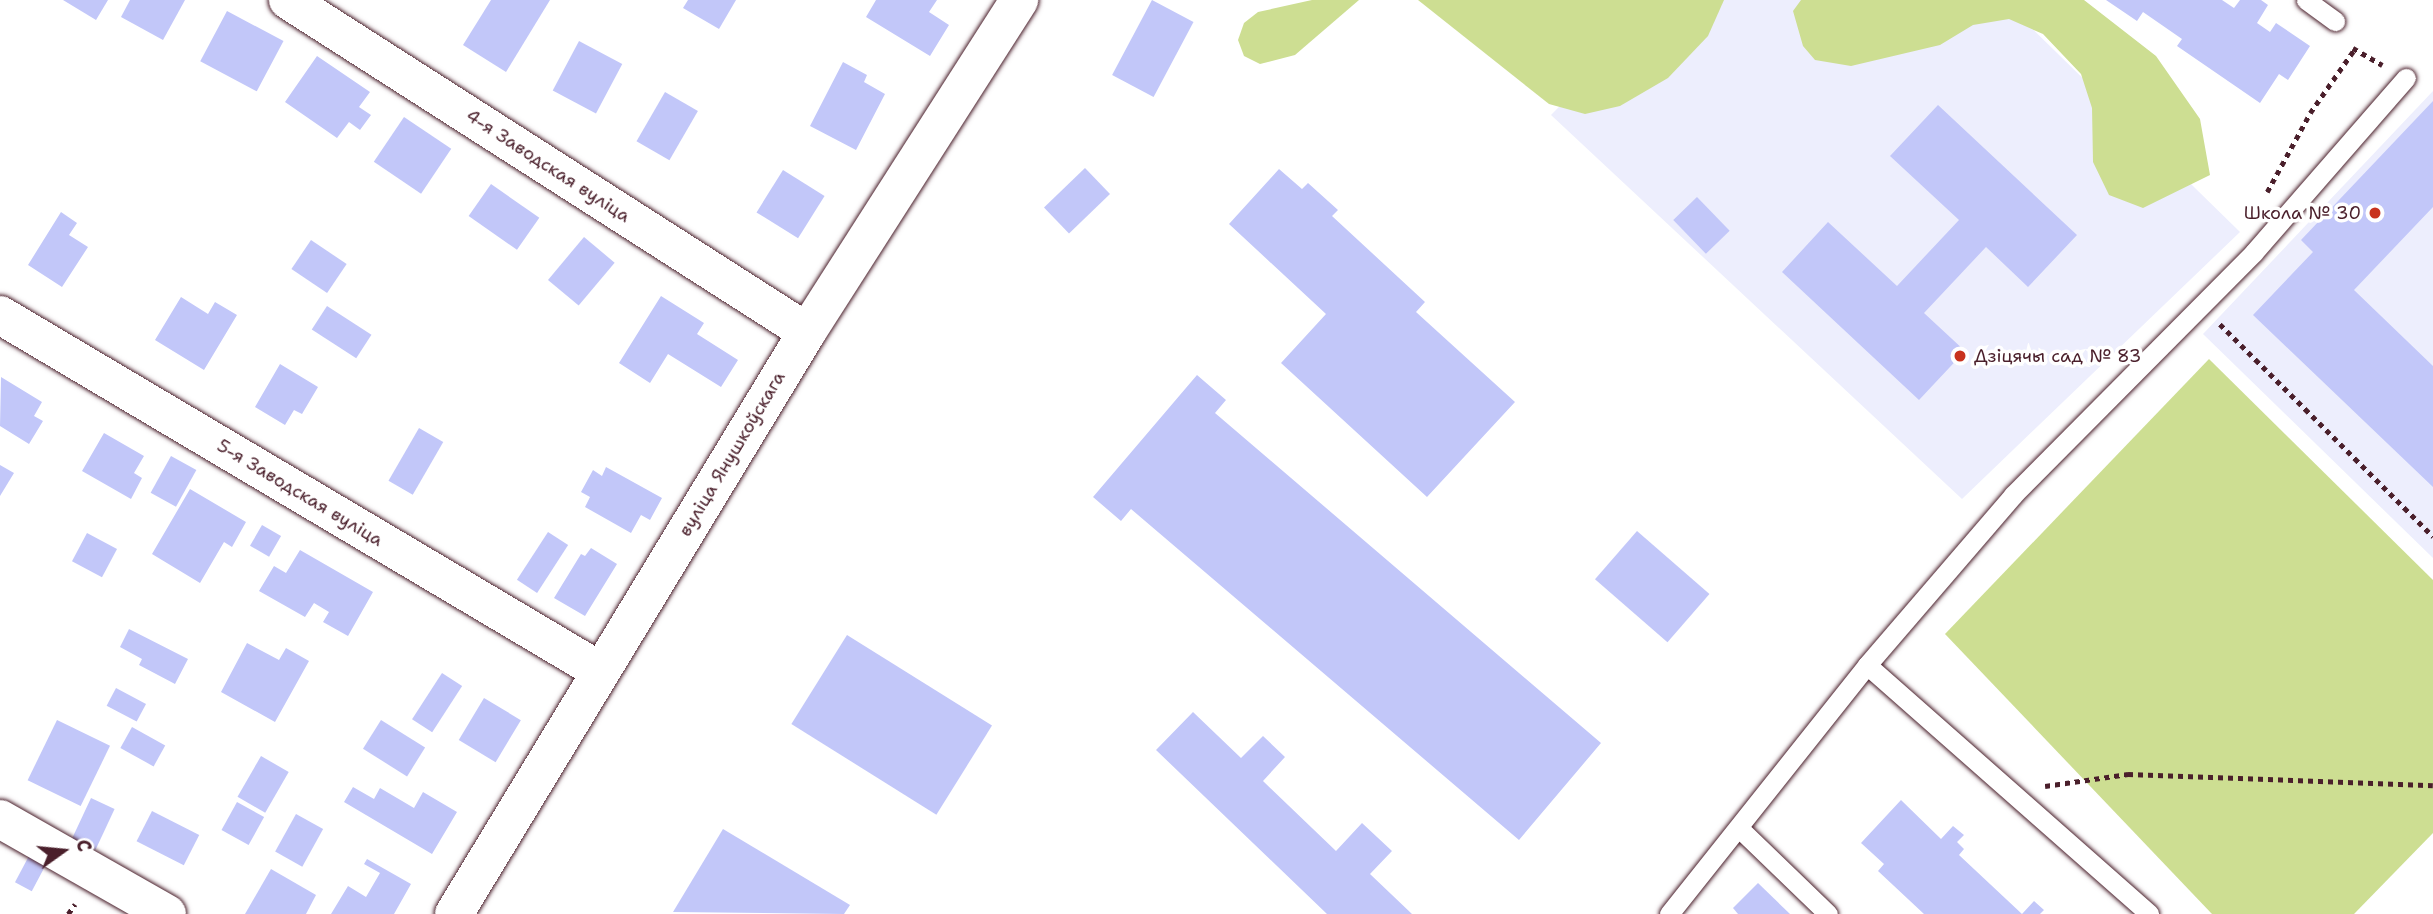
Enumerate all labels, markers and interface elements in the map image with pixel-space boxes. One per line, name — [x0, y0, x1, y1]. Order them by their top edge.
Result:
street label: 4-я Заводская вуліца — [462, 105, 634, 227]
place label: Школа № 30 — [2244, 202, 2361, 224]
marker: Школа № 30 — [2367, 205, 2383, 221]
place label: Дзіцячы сад № 83 — [1974, 345, 2141, 367]
marker: Дзіцячы сад № 83 — [1952, 348, 1968, 364]
street label: вуліца Янушкоўскага — [674, 368, 790, 540]
street label: 5-я Заводская вуліца — [213, 435, 387, 551]
north arrow — [28, 816, 98, 886]
text: С — [70, 837, 97, 854]

